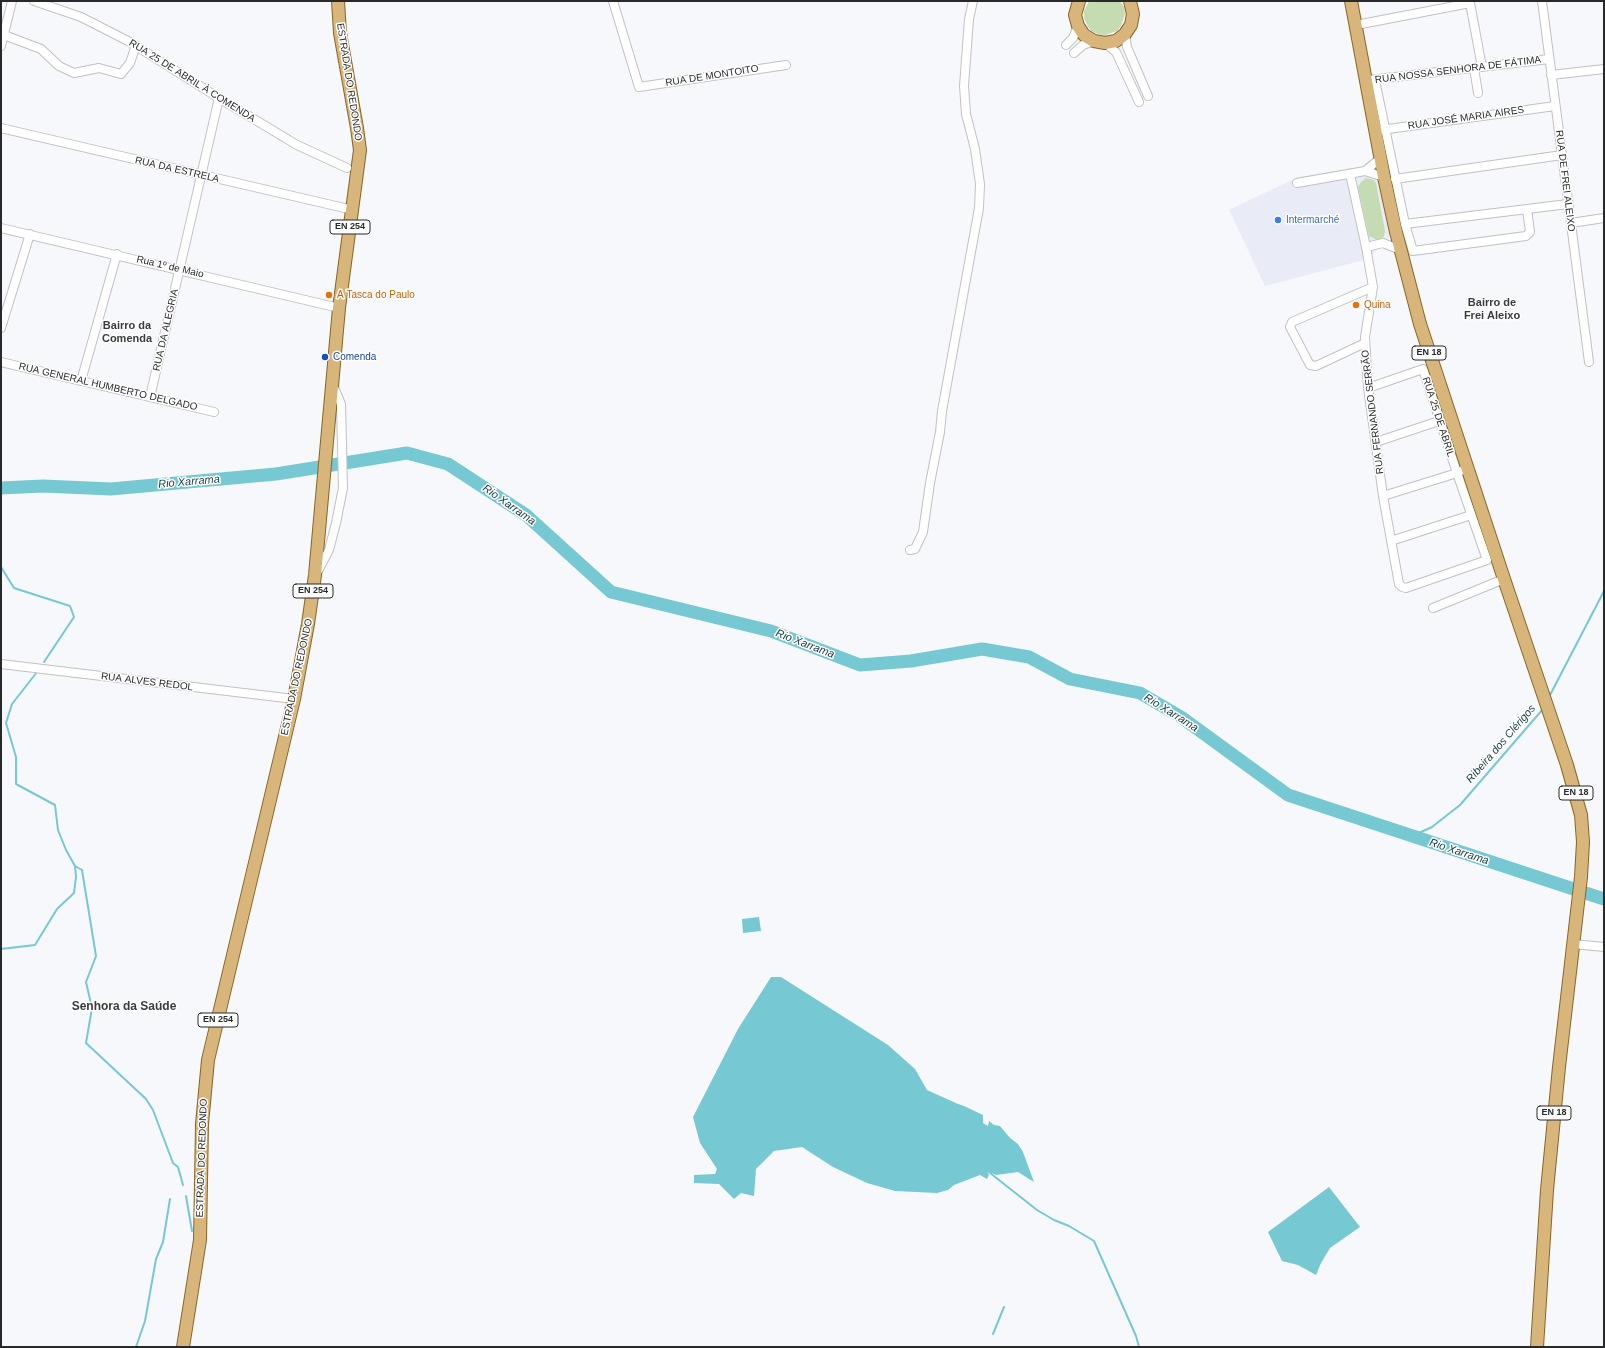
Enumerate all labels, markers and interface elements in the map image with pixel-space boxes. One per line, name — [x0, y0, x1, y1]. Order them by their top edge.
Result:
street label: ESTRADA DO REDONDO — [334, 22, 364, 142]
street label: RUA 25 DE ABRIL À COMENDA — [127, 37, 257, 125]
street label: RUA NOSSA SENHORA DE FÁTIMA — [1374, 54, 1542, 86]
street label: RUA DE MONTOITO — [665, 63, 759, 89]
street label: RUA JOSÉ MARIA AIRES — [1407, 104, 1525, 132]
street label: RUA DE FREI ALEIXO — [1553, 130, 1577, 232]
street label: RUA DA ESTRELA — [134, 154, 220, 186]
place label: Intermarché — [1286, 214, 1339, 226]
marker: Intermarché — [1273, 215, 1283, 225]
road number: EN 254 — [330, 220, 370, 234]
street label: Rua 1º de Maio — [135, 253, 205, 281]
street label: RUA DA ALEGRIA — [151, 288, 181, 372]
place label: A Tasca do Paulo — [337, 289, 415, 301]
marker: A Tasca do Paulo — [324, 290, 334, 300]
district label: Bairro de Frei Aleixo — [1464, 296, 1520, 322]
place label: Quina — [1364, 299, 1391, 311]
marker: Quina — [1351, 300, 1361, 310]
district label: Bairro da Comenda — [102, 319, 152, 345]
road number: EN 18 — [1412, 346, 1446, 360]
street label: RUA FERNANDO SERRÃO — [1359, 349, 1387, 475]
place label: Comenda — [333, 351, 376, 363]
marker: Comenda — [320, 352, 330, 362]
street label: RUA GENERAL HUMBERTO DELGADO — [17, 361, 199, 413]
street label: RUA 25 DE ABRIL — [1419, 376, 1457, 458]
water label: Rio Xarrama — [158, 473, 220, 491]
water label: Rio Xarrama — [480, 482, 538, 528]
road number: EN 254 — [293, 584, 333, 598]
street label: ESTRADA DO REDONDO — [279, 618, 315, 736]
water label: Rio Xarrama — [774, 627, 836, 661]
street label: RUA ALVES REDOL — [100, 670, 194, 694]
water label: Rio Xarrama — [1141, 691, 1201, 735]
water label: Ribeira dos Clérigos — [1464, 702, 1538, 786]
road number: EN 18 — [1559, 786, 1593, 800]
water label: Rio Xarrama — [1428, 836, 1490, 868]
district label: Senhora da Saúde — [72, 1000, 176, 1014]
road number: EN 254 — [198, 1013, 238, 1027]
street label: ESTRADA DO REDONDO — [194, 1098, 210, 1218]
road number: EN 18 — [1537, 1106, 1571, 1120]

